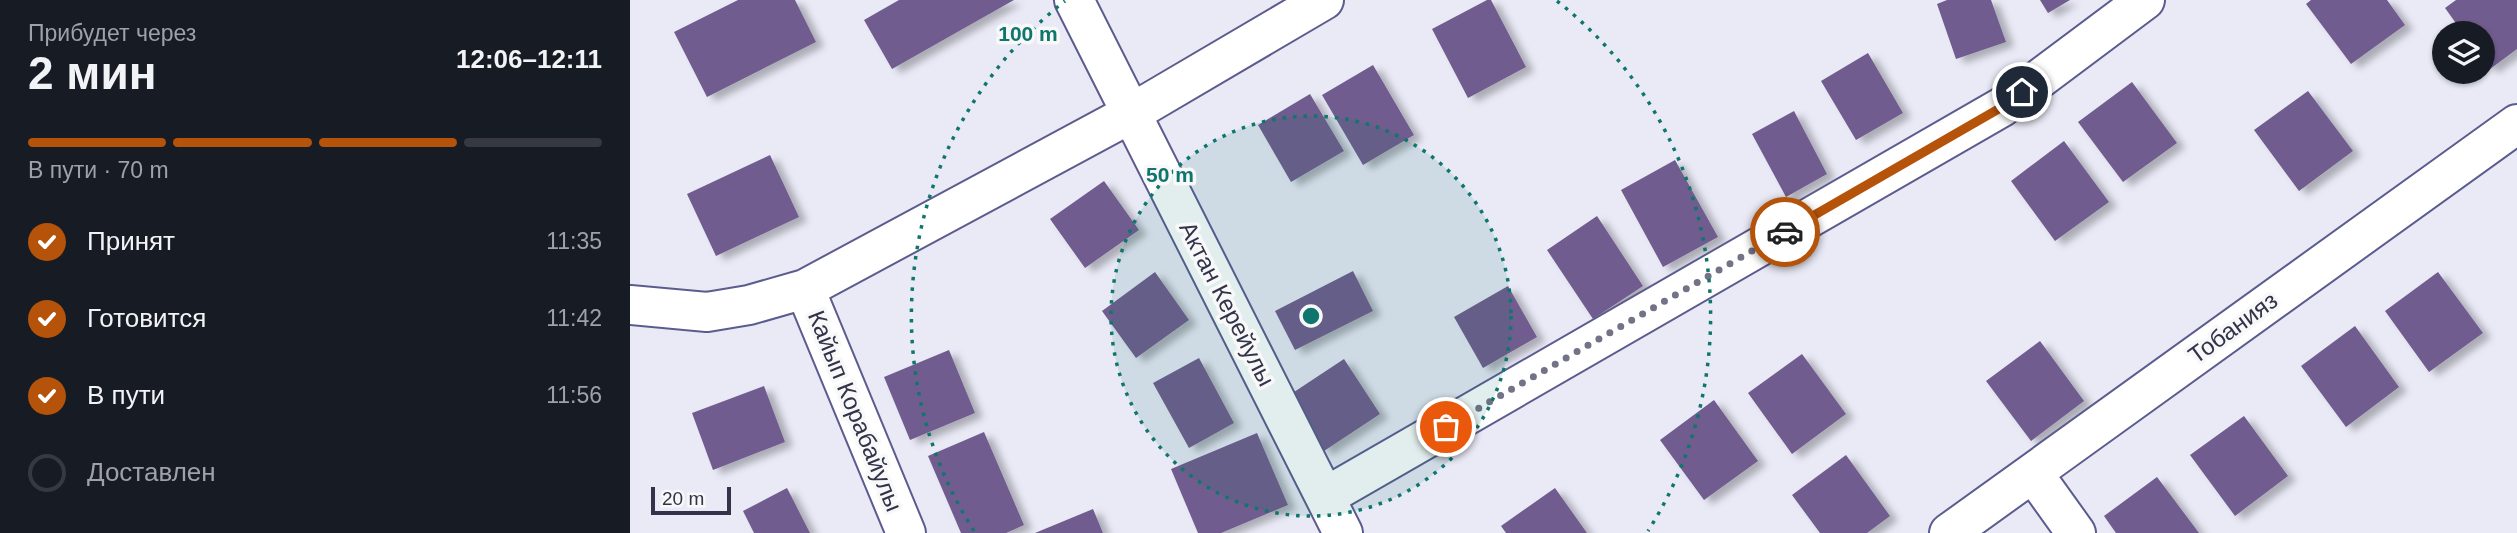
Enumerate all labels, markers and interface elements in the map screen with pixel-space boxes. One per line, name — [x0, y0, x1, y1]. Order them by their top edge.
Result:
text: Прибудет через — [28, 20, 196, 46]
map controls — [2432, 21, 2495, 84]
button: layers — [2432, 21, 2495, 84]
text: 100 m — [998, 22, 1058, 45]
text: 12:06–12:11 — [456, 44, 602, 74]
text: 2 мин — [28, 47, 156, 99]
pin — [1992, 62, 2052, 122]
icon: home — [2003, 73, 2041, 111]
text: В пути · 70 m — [28, 157, 169, 183]
text: 50 m — [1146, 163, 1194, 186]
courier — [1750, 197, 1820, 267]
icon: car — [1766, 213, 1804, 251]
street label: Актан Керейулы — [1174, 217, 1281, 391]
icon: check — [28, 223, 66, 261]
text: Принят — [87, 226, 175, 256]
text: 11:35 — [546, 228, 602, 254]
street label: Тобанияз — [2183, 286, 2282, 369]
icon: check — [28, 300, 66, 338]
text: Готовится — [87, 303, 206, 333]
centre of rings — [1299, 304, 1323, 328]
text: 11:42 — [546, 305, 602, 331]
street label: Кайып Корабайулы — [803, 306, 908, 515]
icon: check — [28, 377, 66, 415]
text: В пути — [87, 380, 165, 410]
text: 11:56 — [546, 382, 602, 408]
pin — [1416, 397, 1476, 457]
icon: bag — [1427, 408, 1465, 446]
text: Доставлен — [87, 457, 216, 487]
scale bar — [651, 484, 732, 516]
text: 20 m — [662, 488, 704, 509]

